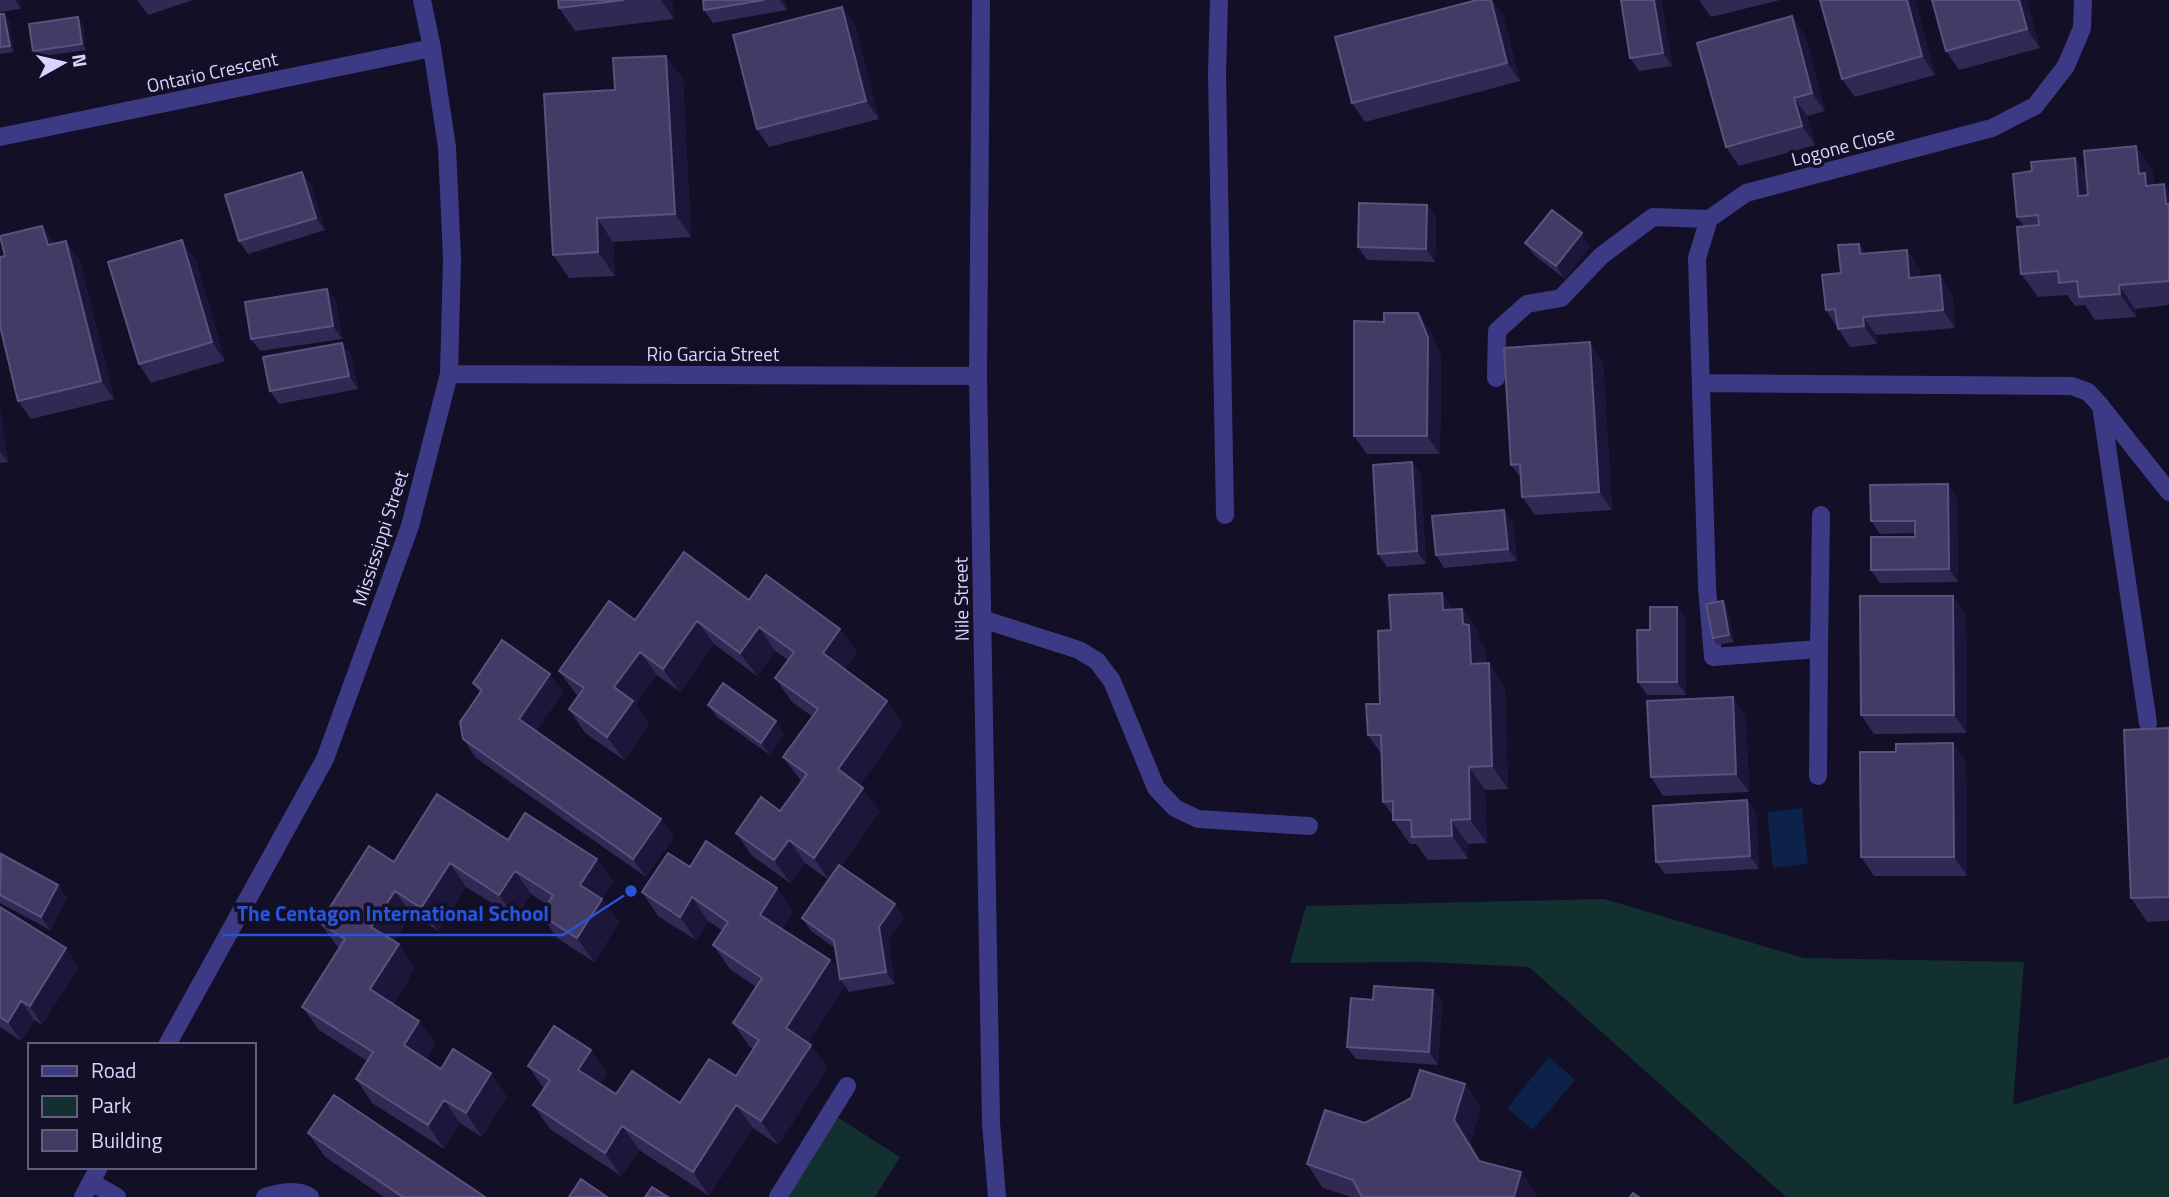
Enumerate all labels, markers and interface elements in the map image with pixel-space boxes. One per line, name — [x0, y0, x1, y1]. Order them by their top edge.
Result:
north arrow — [28, 28, 98, 98]
street label: Ontario Crescent — [144, 43, 281, 100]
text: N — [65, 52, 96, 69]
street label: Logone Close — [1788, 118, 1898, 173]
street label: Rio Garcia Street — [647, 339, 780, 368]
street label: Mississippi Street — [344, 466, 415, 609]
street label: Nile Street — [945, 556, 976, 641]
callout: The Centagon International School — [223, 893, 563, 935]
text: The Centagon International School — [237, 897, 549, 929]
legend — [28, 1043, 256, 1169]
text: Road — [91, 1054, 136, 1086]
text: Park — [91, 1089, 131, 1121]
text: Building — [91, 1124, 163, 1156]

